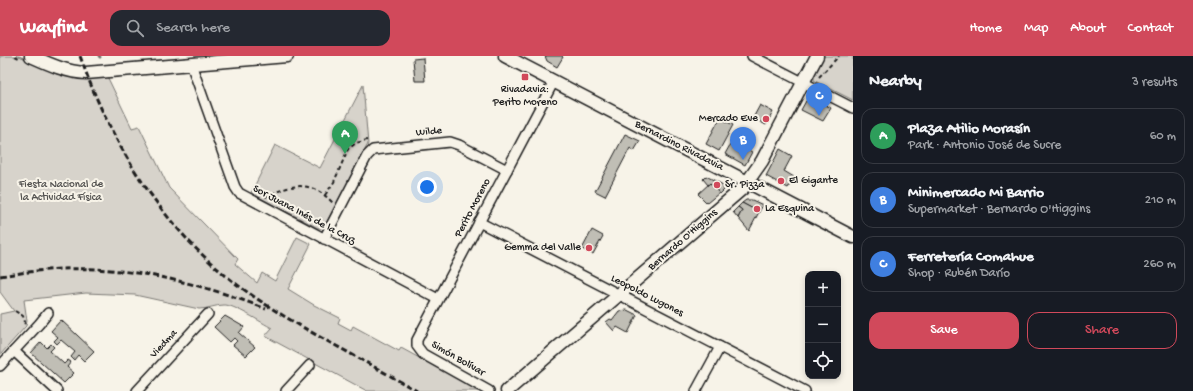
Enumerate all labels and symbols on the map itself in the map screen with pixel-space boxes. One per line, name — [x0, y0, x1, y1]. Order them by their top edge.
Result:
marker: Rivadavia: Perito Moreno — [520, 72, 530, 82]
pin: C — [806, 83, 832, 116]
place label: Rivadavia: Perito Moreno — [492, 84, 558, 109]
place label: Mercado Eve — [699, 113, 758, 125]
marker: Mercado Eve — [761, 114, 771, 124]
street label: Bernardino Rivadavia — [632, 118, 726, 174]
pin: A — [332, 121, 358, 154]
street label: Wilde — [415, 125, 443, 139]
pin: B — [730, 127, 756, 160]
place label: El Gigante — [789, 175, 838, 187]
street label: Perito Moreno — [452, 176, 494, 240]
marker: El Gigante — [776, 176, 786, 186]
your location — [417, 177, 437, 197]
park label: Fiesta Nacional de la Actividad Física — [18, 179, 104, 204]
place label: Sr. Pizza — [725, 179, 765, 191]
marker: Sr. Pizza — [712, 180, 722, 190]
street label: Sor Juana Inés de la Cruz — [251, 183, 358, 248]
place label: La Esquina — [765, 203, 815, 215]
marker: La Esquina — [752, 204, 762, 214]
street label: Bernardo O'Higgins — [645, 206, 721, 274]
place label: Gemma del Valle — [504, 242, 581, 254]
marker: Gemma del Valle — [584, 243, 594, 253]
street label: Leopoldo Lugones — [609, 273, 686, 320]
street label: Viedma — [147, 327, 181, 361]
street label: Simón Bolívar — [429, 339, 488, 380]

